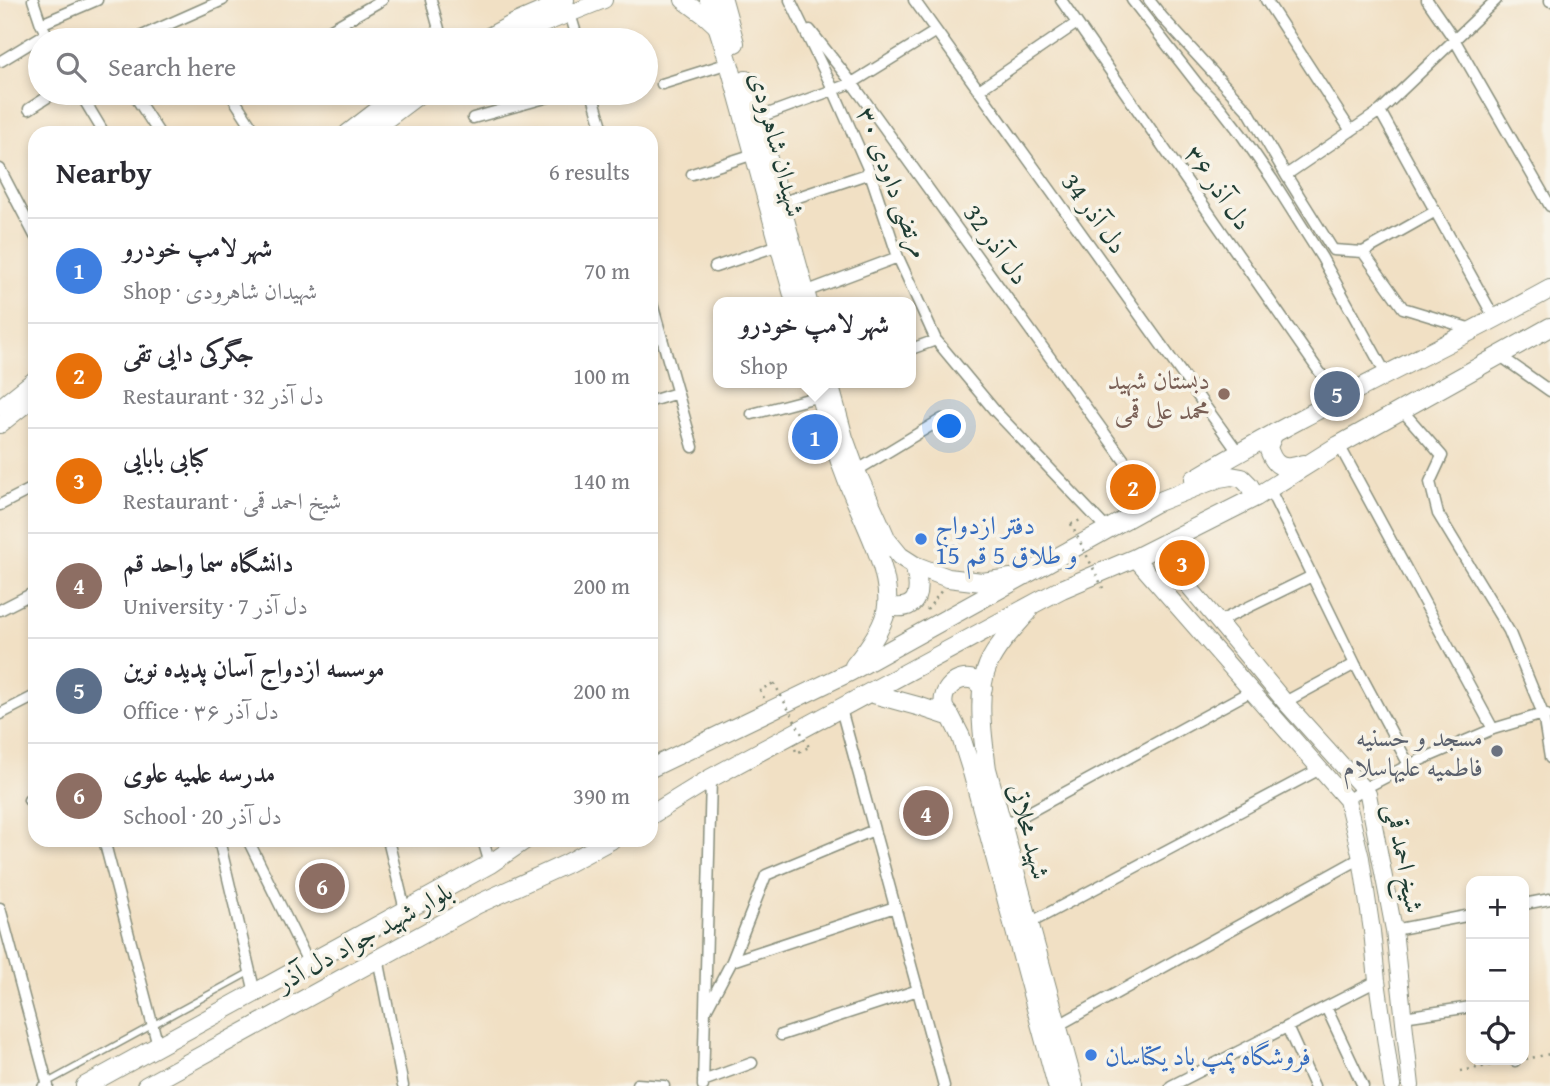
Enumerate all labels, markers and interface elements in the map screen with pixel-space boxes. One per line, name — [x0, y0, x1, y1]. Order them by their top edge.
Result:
search box — [28, 28, 658, 105]
text: Search here — [108, 47, 236, 86]
icon: search — [52, 48, 90, 86]
street label: شهیدان شاهرودی — [740, 67, 816, 221]
street label: ۳۰ مرتضی داودی — [847, 100, 941, 264]
street label: دل آذر ۳۶ — [1175, 136, 1263, 238]
text: Nearby — [56, 150, 152, 194]
text: 6 results — [549, 155, 630, 188]
street label: دل آذر 34 — [1052, 164, 1138, 262]
street label: دل آذر 32 — [954, 195, 1040, 293]
text: شهر لامپ خودرو — [123, 228, 273, 267]
text: 1 — [73, 254, 85, 287]
text: 70 m — [584, 254, 630, 287]
text: Shop · شهیدان شاهرودی — [123, 274, 317, 307]
popup — [713, 297, 916, 388]
text: شهر لامپ خودرو — [740, 304, 889, 343]
text: جگرکی دایی تقی — [123, 333, 254, 372]
text: Shop — [740, 349, 788, 382]
text: 2 — [73, 359, 85, 392]
text: 100 m — [573, 359, 630, 392]
place label: دبستان شهید محمد علی قمی — [1107, 360, 1210, 429]
pin: 5 — [1314, 368, 1360, 420]
text: Restaurant · دل آذر 32 — [123, 379, 324, 412]
marker: دبستان شهید محمد علی قمی — [1216, 386, 1232, 402]
your location — [932, 409, 966, 443]
pin: 1 — [792, 411, 838, 463]
text: کبابی بابایی — [123, 438, 209, 477]
pin: 2 — [1110, 461, 1156, 513]
text: 3 — [73, 464, 85, 497]
text: 140 m — [573, 464, 630, 497]
text: Restaurant · شیخ احمد قمی — [123, 484, 341, 517]
place label: دفتر ازدواج 15 و طلاق 5 قم — [935, 505, 1078, 580]
marker: دفتر ازدواج 15 و طلاق 5 قم — [913, 531, 929, 547]
pin: 3 — [1159, 537, 1205, 589]
text: دانشگاه سما واحد قم — [123, 543, 294, 582]
text: 4 — [73, 569, 85, 602]
text: 200 m — [573, 569, 630, 602]
text: University · دل آذر 7 — [123, 589, 308, 622]
text: موسسه ازدواج آسان پدیده نوین — [123, 648, 385, 687]
text: 5 — [73, 674, 85, 707]
text: 200 m — [573, 674, 630, 707]
text: Office · دل آذر ۳۶ — [123, 694, 279, 727]
place label: مسجد و حسنیه فاطمیه علیهاسلام — [1343, 717, 1483, 790]
marker: مسجد و حسنیه فاطمیه علیهاسلام — [1489, 743, 1505, 759]
text: مدرسه علمیه علوی — [123, 753, 275, 792]
text: 6 — [73, 779, 85, 812]
text: 390 m — [573, 779, 630, 812]
street label: شهید محلاتی — [998, 779, 1062, 883]
pin: 4 — [903, 787, 949, 839]
text: School · دل آذر 20 — [123, 799, 282, 832]
street label: شیخ احمد قمی — [1370, 800, 1435, 917]
pin: 6 — [299, 860, 345, 912]
street label: بلوار شهید جواد دل آذر — [266, 871, 459, 1002]
map controls — [1466, 876, 1529, 1065]
button: + — [1466, 876, 1529, 939]
button: − — [1466, 939, 1529, 1002]
button: locate — [1466, 1002, 1529, 1065]
place label: فروشگاه پمپ باد یکتاسان — [1105, 1036, 1311, 1075]
marker: فروشگاه پمپ باد یکتاسان — [1083, 1047, 1099, 1063]

